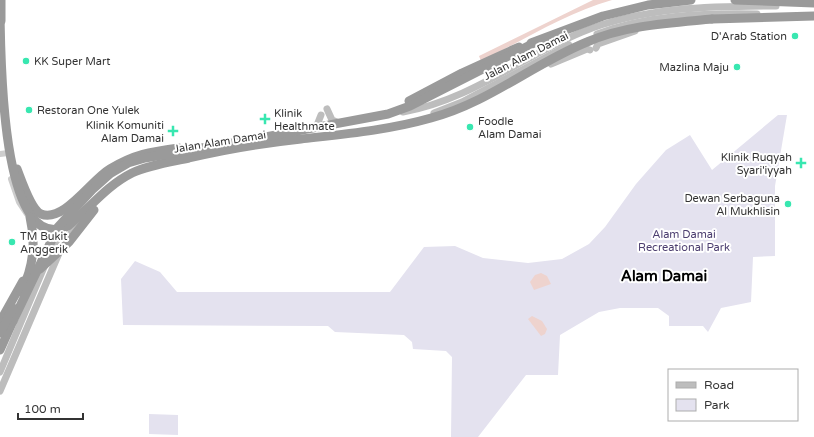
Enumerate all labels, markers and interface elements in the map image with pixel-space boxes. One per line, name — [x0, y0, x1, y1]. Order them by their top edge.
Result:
street label: Jalan Alam Damai — [482, 29, 570, 83]
place label: D'Arab Station — [711, 30, 787, 43]
marker: D'Arab Station — [790, 31, 800, 41]
place label: KK Super Mart — [34, 55, 110, 68]
marker: KK Super Mart — [21, 56, 31, 66]
place label: Mazlina Maju — [659, 61, 729, 74]
marker: Mazlina Maju — [732, 62, 742, 72]
place label: Restoran One Yulek — [37, 104, 140, 117]
marker: Restoran One Yulek — [24, 105, 34, 115]
place label: Klinik Healthmate — [274, 107, 335, 133]
marker: Klinik Healthmate — [259, 113, 271, 125]
place label: Foodle Alam Damai — [478, 115, 541, 141]
place label: Klinik Komuniti Alam Damai — [86, 119, 164, 145]
marker: Foodle Alam Damai — [465, 122, 475, 132]
marker: Klinik Komuniti Alam Damai — [167, 125, 179, 137]
street label: Jalan Alam Damai — [173, 128, 267, 156]
place label: Klinik Ruqyah Syari'iyyah — [721, 151, 792, 177]
marker: Klinik Ruqyah Syari'iyyah — [795, 157, 807, 169]
place label: Dewan Serbaguna Al Mukhlisin — [685, 192, 780, 218]
marker: Dewan Serbaguna Al Mukhlisin — [783, 199, 793, 209]
park label: Alam Damai Recreational Park — [638, 228, 730, 254]
place label: TM Bukit Anggerik — [20, 230, 68, 256]
marker: TM Bukit Anggerik — [7, 237, 17, 247]
district label: Alam Damai — [621, 267, 707, 285]
legend — [668, 369, 798, 421]
text: Road — [704, 378, 734, 392]
scale bar — [18, 395, 83, 421]
text: Park — [704, 398, 730, 412]
text: 100 m — [24, 402, 61, 416]

